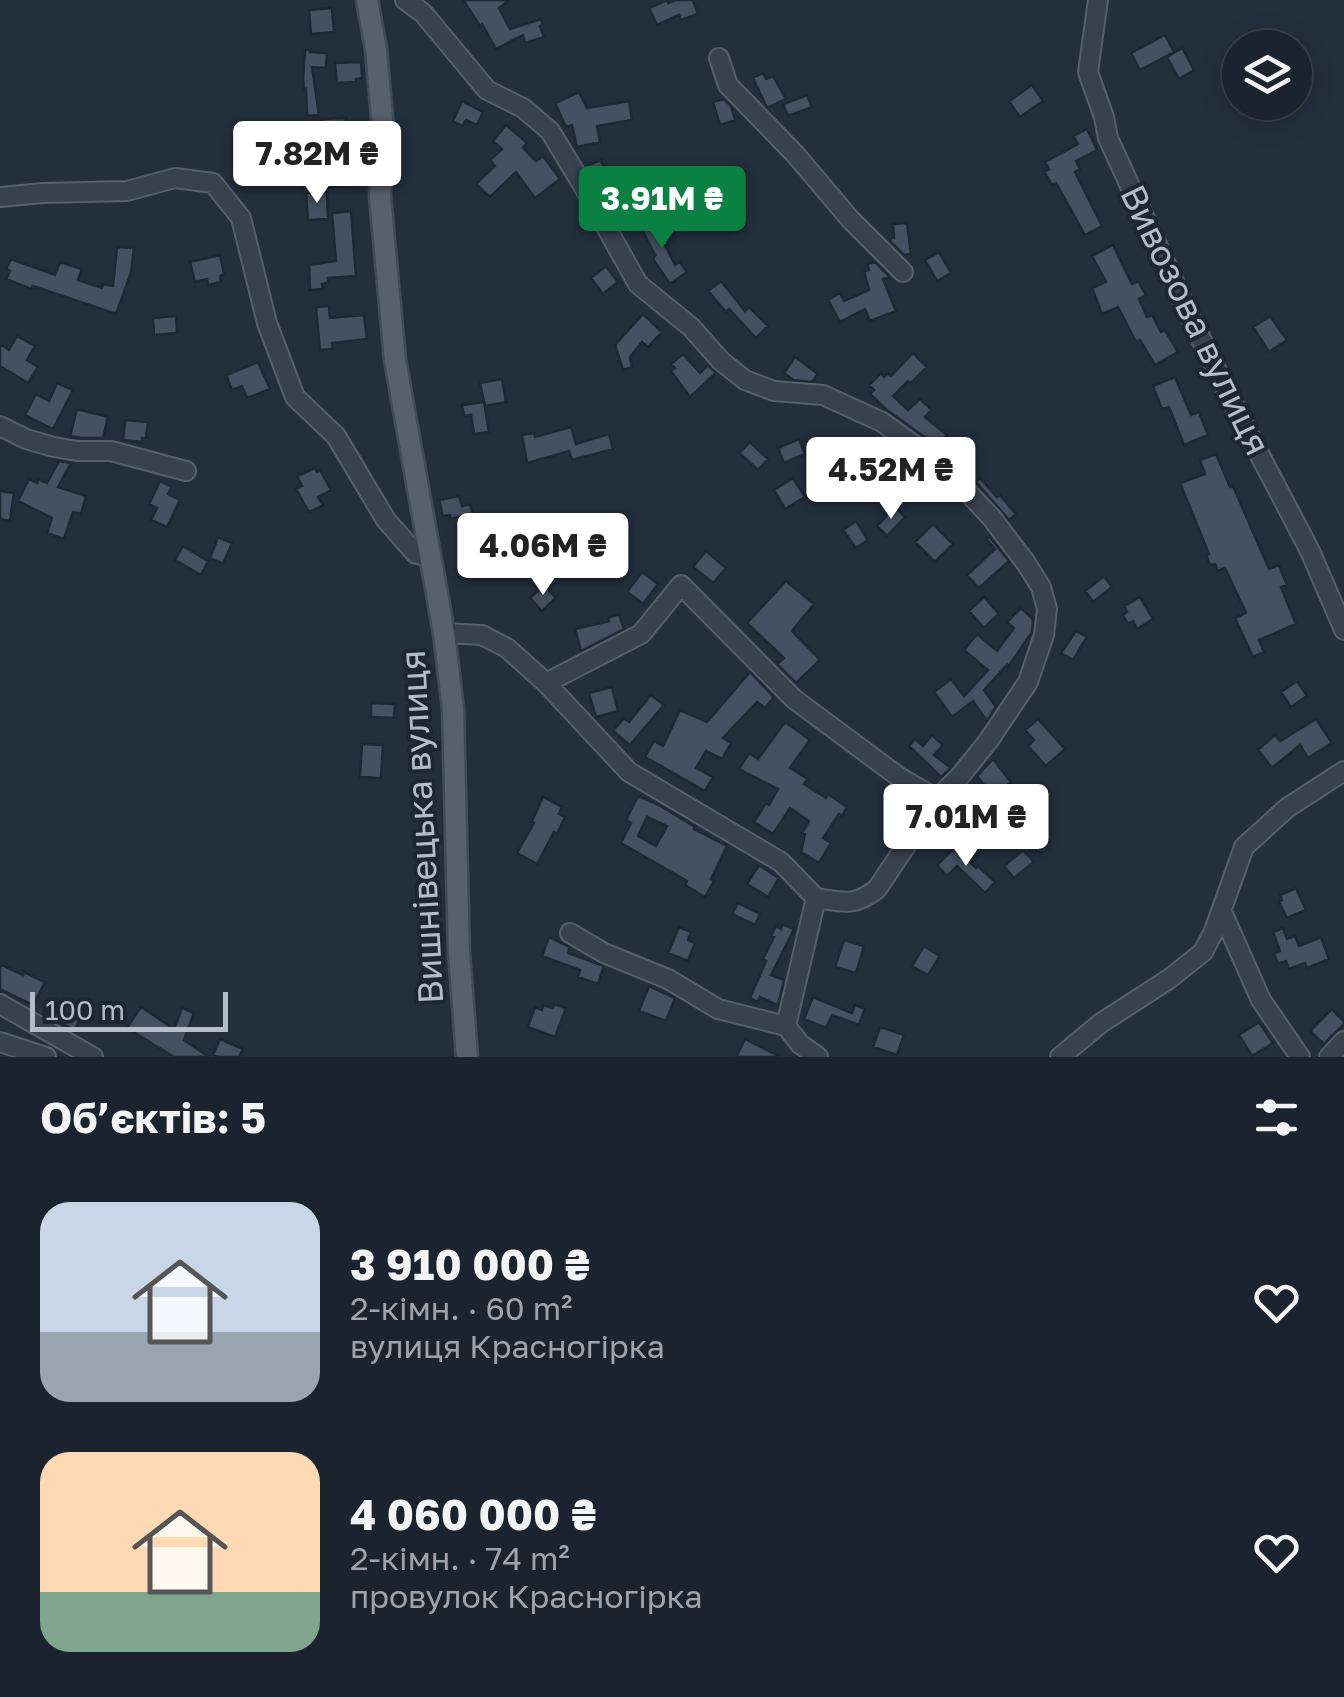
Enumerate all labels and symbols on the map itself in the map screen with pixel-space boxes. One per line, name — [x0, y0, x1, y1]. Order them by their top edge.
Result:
pin: 7.82M ₴ — [225, 121, 409, 206]
pin: 3.91M ₴ — [570, 166, 754, 251]
street label: Вивозова вулиця — [1112, 178, 1279, 461]
pin: 4.52M ₴ — [799, 437, 983, 522]
pin: 4.06M ₴ — [451, 513, 635, 598]
street label: Вишнівецька вулиця — [391, 649, 451, 1005]
pin: 7.01M ₴ — [874, 784, 1058, 869]
scale bar — [30, 987, 228, 1032]

